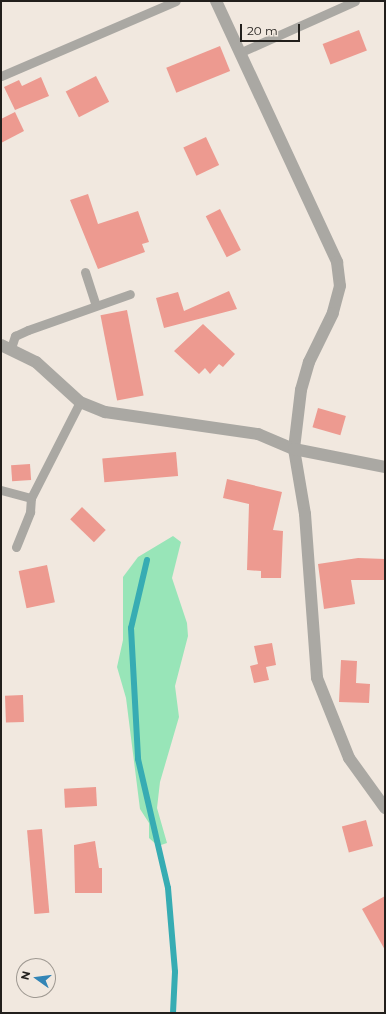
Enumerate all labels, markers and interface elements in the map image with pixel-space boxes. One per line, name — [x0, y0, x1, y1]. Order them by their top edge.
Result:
scale bar — [242, 16, 302, 42]
text: 20 m — [247, 23, 278, 38]
north arrow — [16, 958, 56, 998]
text: N — [17, 969, 33, 981]

